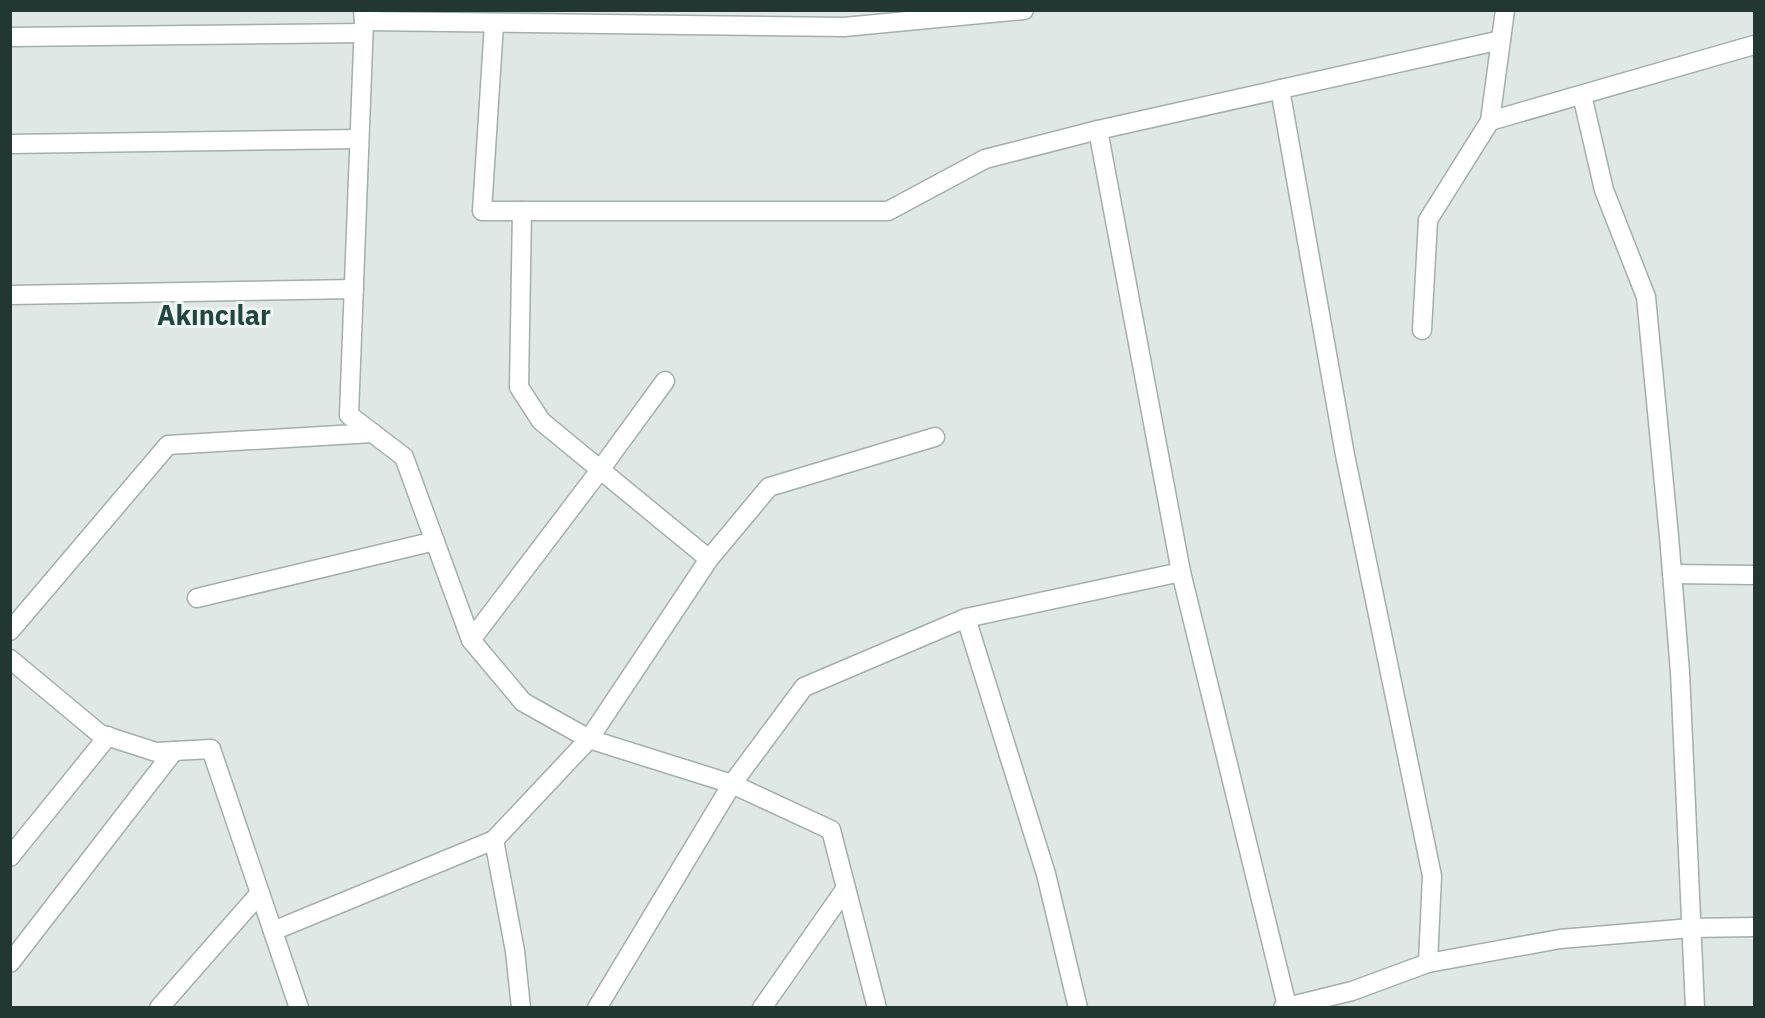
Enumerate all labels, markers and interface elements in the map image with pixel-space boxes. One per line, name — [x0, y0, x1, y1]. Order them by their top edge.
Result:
district label: Akıncılar — [157, 297, 271, 332]

